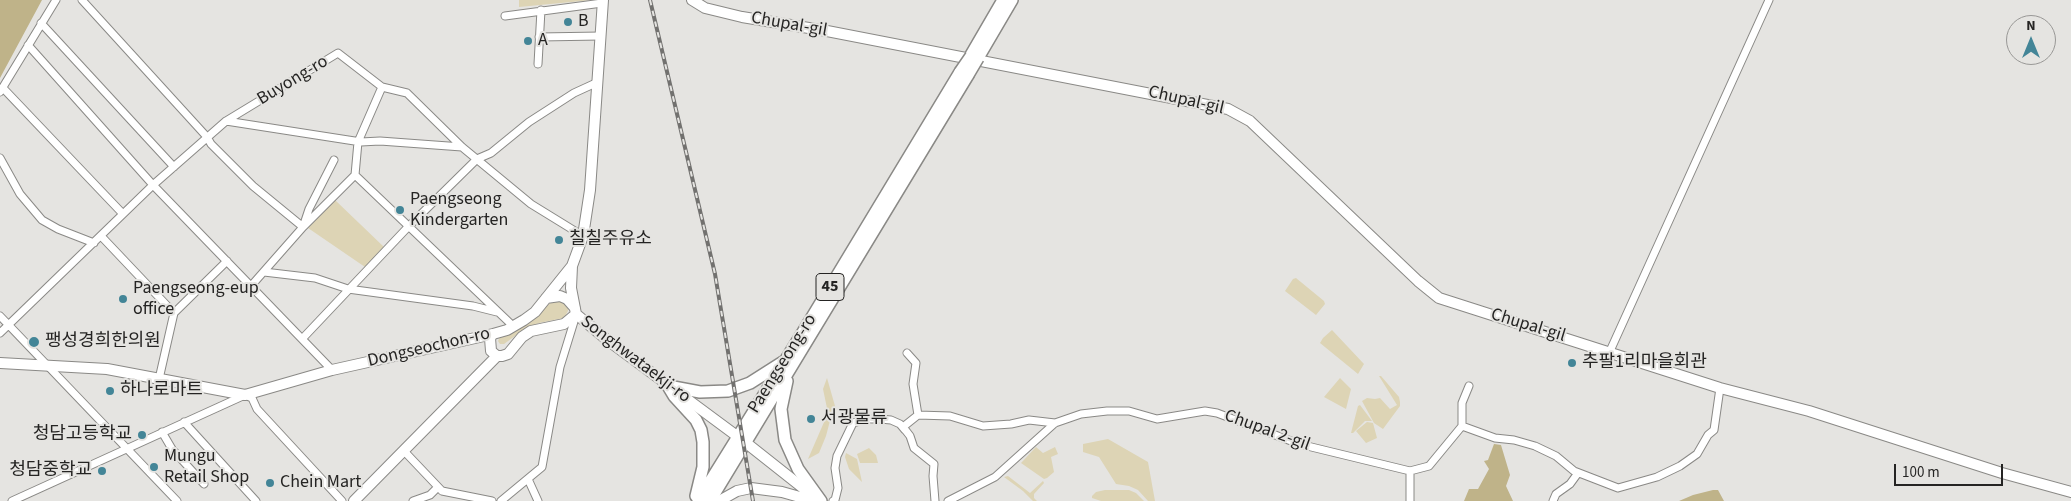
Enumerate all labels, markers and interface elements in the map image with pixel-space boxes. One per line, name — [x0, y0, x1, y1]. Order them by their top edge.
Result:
street label: Chupal-gil — [749, 8, 829, 42]
place label: B — [578, 11, 589, 33]
north arrow — [2006, 15, 2056, 65]
marker: B — [562, 16, 574, 28]
text: N — [2026, 16, 2036, 36]
place label: A — [538, 30, 548, 52]
marker: A — [522, 35, 534, 47]
street label: Buyong-ro — [254, 51, 332, 111]
street label: Chupal-gil — [1146, 82, 1226, 120]
place label: Paengseong Kindergarten — [410, 189, 508, 232]
marker: Paengseong Kindergarten — [394, 204, 406, 216]
place label: 칠칠주유소 — [569, 229, 652, 251]
marker: 칠칠주유소 — [553, 234, 565, 246]
road number: 45 — [816, 274, 844, 300]
place label: Paengseong-eup office — [133, 278, 259, 320]
marker: Paengseong-eup office — [117, 293, 129, 305]
street label: Chupal-gil — [1488, 304, 1568, 348]
street label: Paengseong-ro — [744, 310, 822, 418]
street label: Songhwataekji-ro — [576, 312, 694, 408]
street label: Dongseochon-ro — [366, 323, 492, 373]
place label: 팽성경희한의원 — [45, 331, 161, 353]
marker: 팽성경희한의원 — [27, 335, 41, 349]
place label: 추팔1리마을회관 — [1582, 352, 1707, 374]
marker: 추팔1리마을회관 — [1566, 357, 1578, 369]
place label: 하나로마트 — [120, 380, 203, 402]
marker: 하나로마트 — [104, 385, 116, 397]
street label: Chupal 2-gil — [1221, 406, 1313, 456]
place label: 서광물류 — [821, 408, 887, 430]
marker: 서광물류 — [805, 413, 817, 425]
place label: 청담고등학교 — [33, 424, 132, 446]
marker: 청담고등학교 — [136, 429, 148, 441]
place label: Mungu Retail Shop — [164, 446, 249, 488]
scale bar — [1896, 454, 2005, 486]
place label: 청담중학교 — [9, 460, 92, 482]
marker: Mungu Retail Shop — [148, 461, 160, 473]
text: 100 m — [1902, 462, 1940, 483]
marker: 청담중학교 — [96, 465, 108, 477]
place label: Chein Mart — [280, 472, 361, 494]
marker: Chein Mart — [264, 477, 276, 489]

